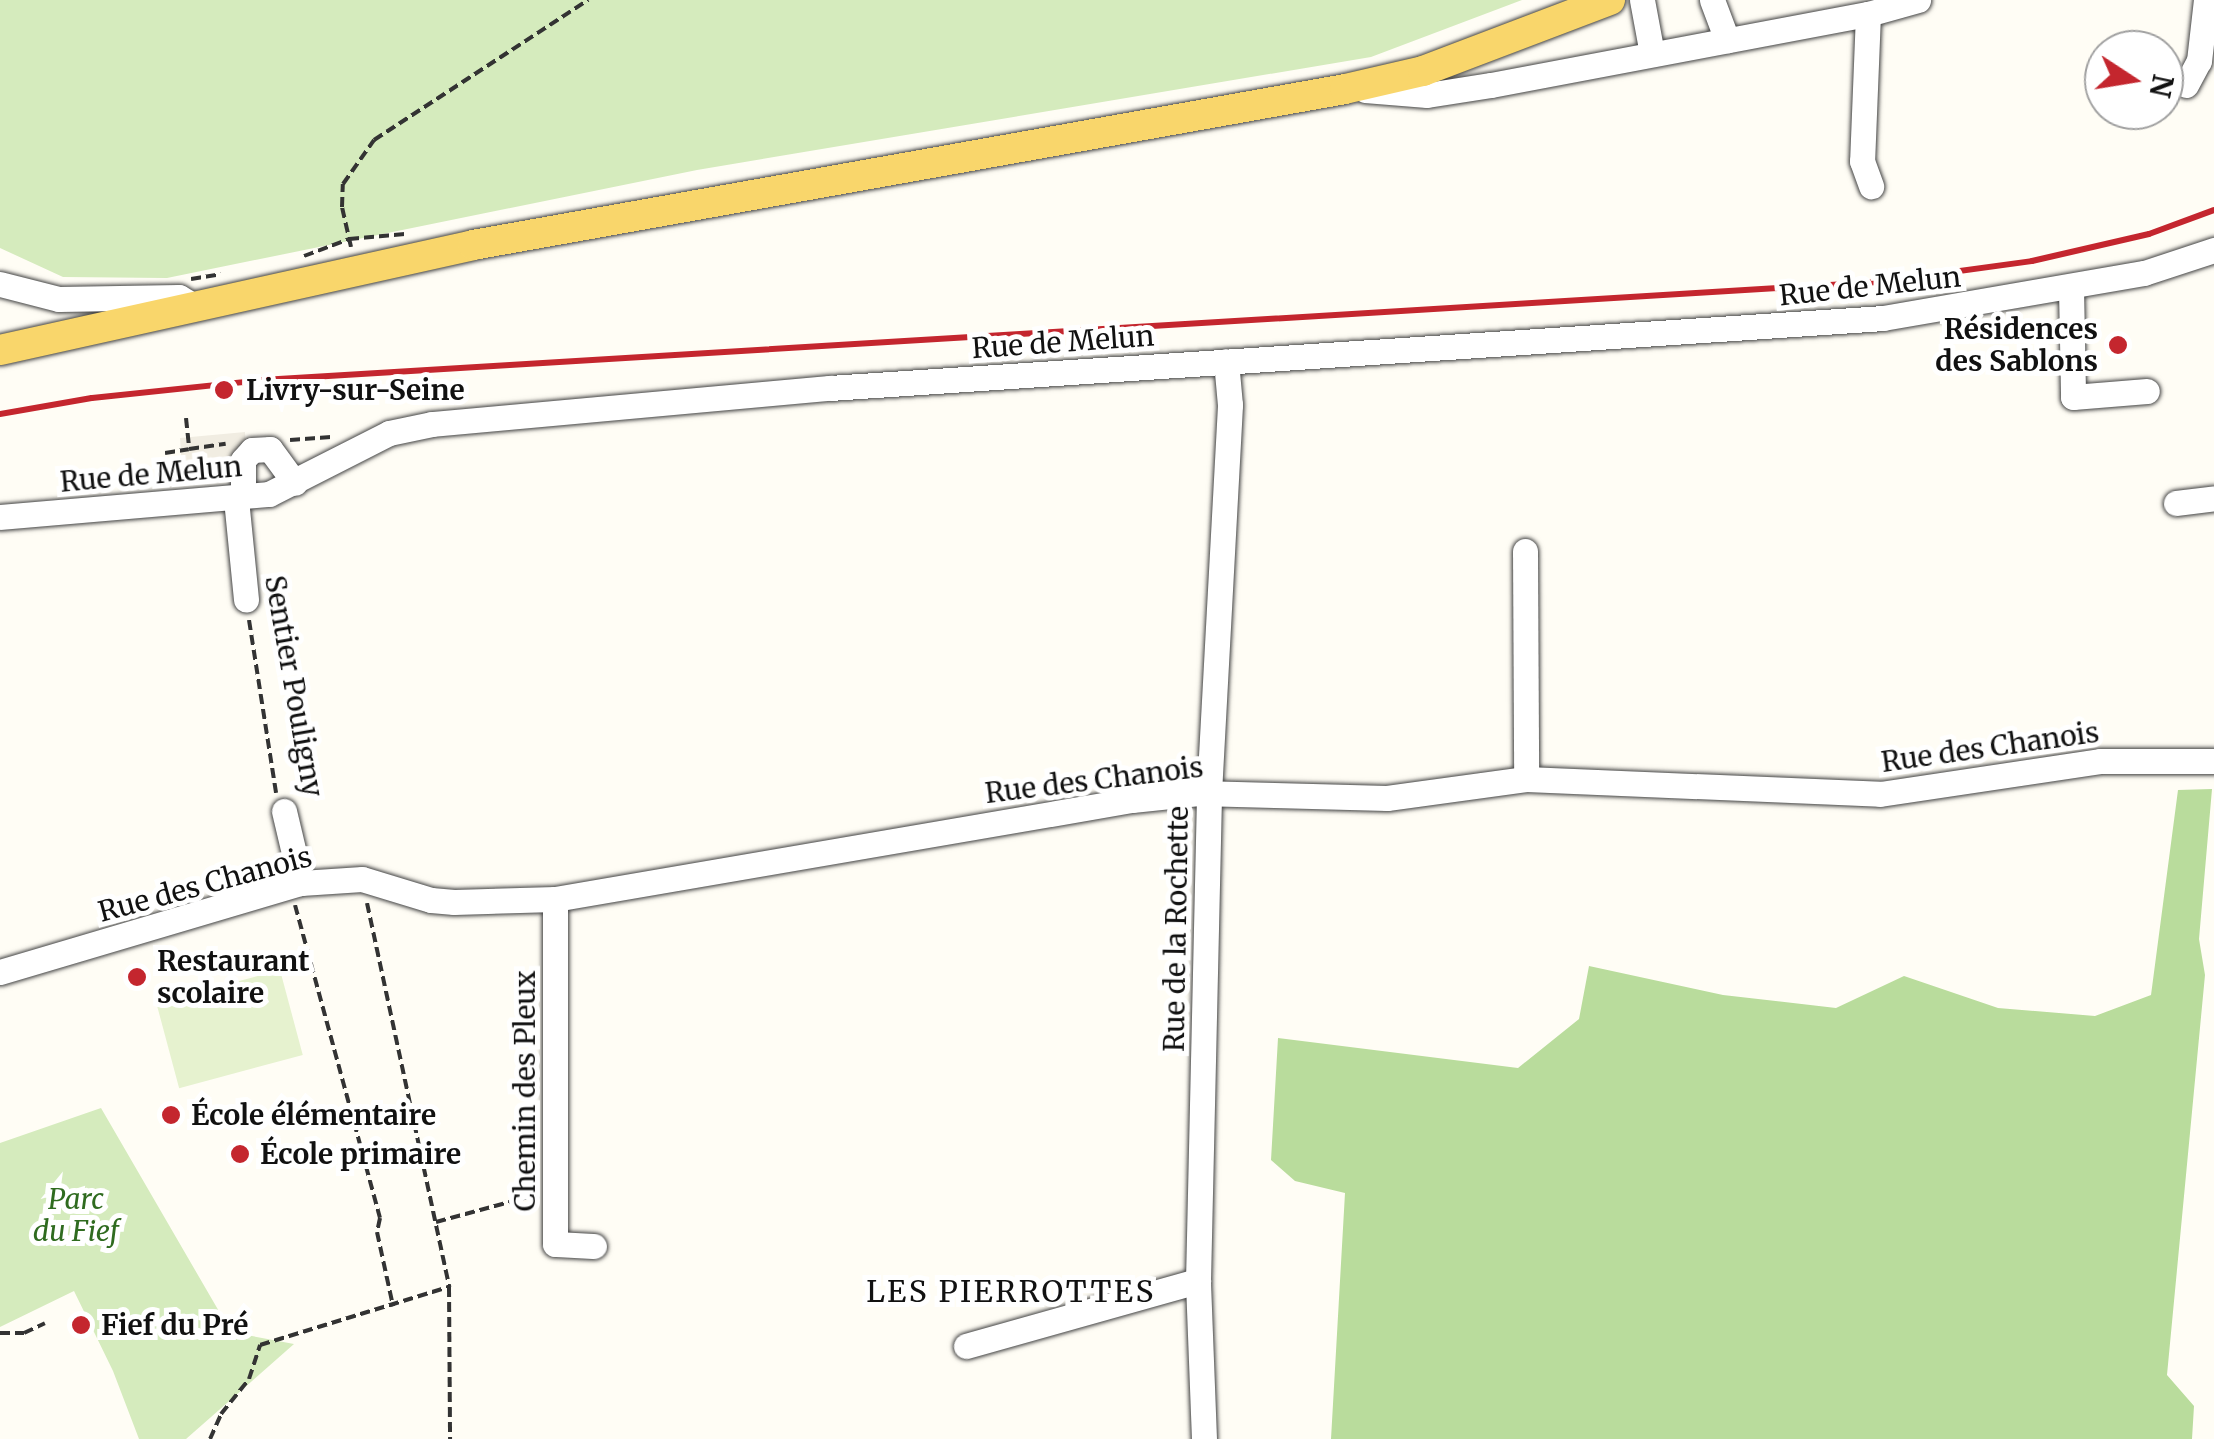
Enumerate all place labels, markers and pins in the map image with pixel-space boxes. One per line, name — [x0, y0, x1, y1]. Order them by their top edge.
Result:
place label: Résidences des Sablons — [1935, 312, 2098, 378]
marker: Résidences des Sablons — [2107, 334, 2129, 356]
place label: Livry-sur-Seine — [246, 373, 465, 407]
marker: Livry-sur-Seine — [211, 377, 237, 403]
place label: Restaurant scolaire — [157, 944, 309, 1010]
marker: Restaurant scolaire — [126, 966, 148, 988]
place label: École élémentaire — [191, 1098, 436, 1132]
marker: École élémentaire — [160, 1104, 182, 1126]
place label: École primaire — [260, 1137, 461, 1171]
marker: École primaire — [229, 1143, 251, 1165]
place label: Fief du Pré — [101, 1308, 248, 1342]
marker: Fief du Pré — [70, 1314, 92, 1336]

